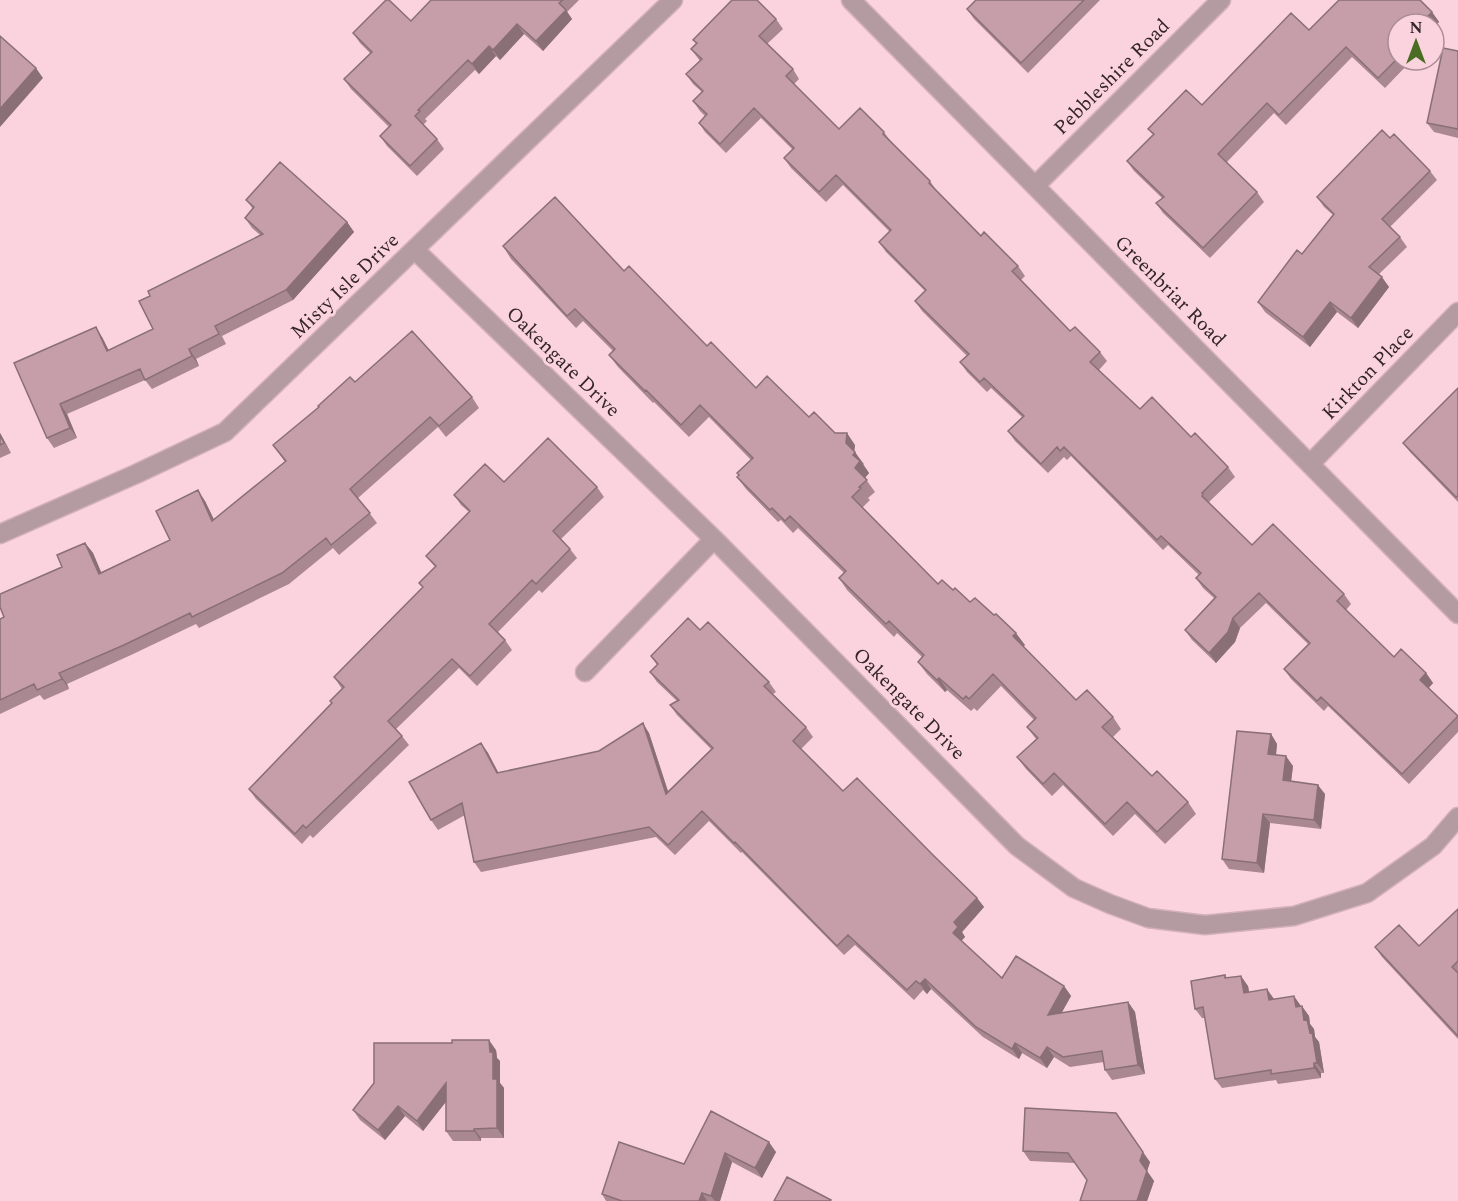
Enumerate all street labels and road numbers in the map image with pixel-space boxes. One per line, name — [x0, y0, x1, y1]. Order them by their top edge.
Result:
street label: Pebbleshire Road — [1047, 12, 1177, 142]
street label: Misty Isle Drive — [284, 226, 406, 346]
street label: Greenbriar Road — [1107, 228, 1233, 354]
street label: Oakengate Drive — [499, 299, 627, 425]
street label: Kirkton Place — [1315, 319, 1421, 427]
street label: Oakengate Drive — [846, 641, 972, 767]

